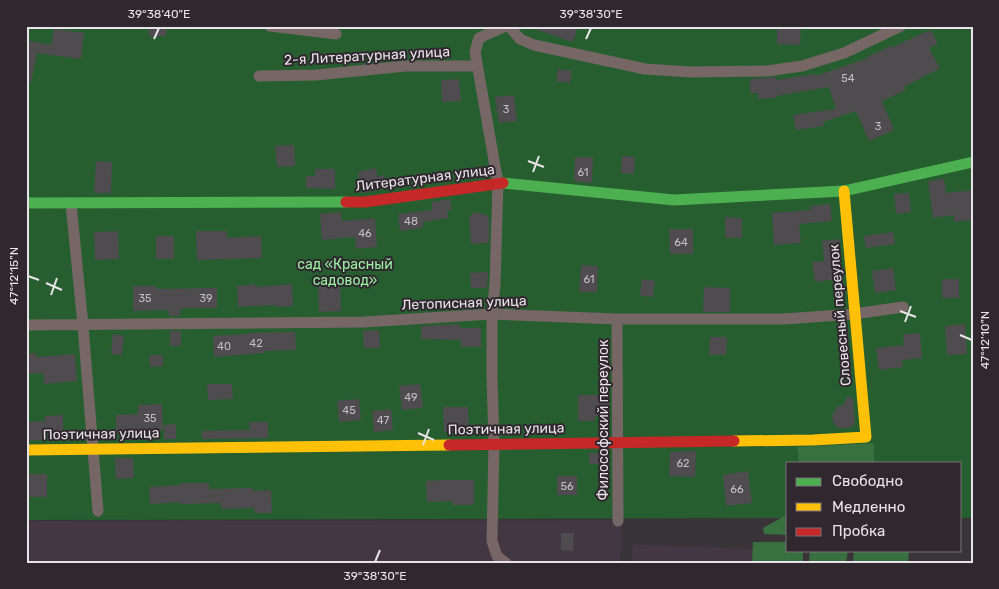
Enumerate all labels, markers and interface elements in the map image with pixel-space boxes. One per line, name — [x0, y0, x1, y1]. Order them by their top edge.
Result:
text: 39°38'40"E — [128, 7, 190, 21]
text: 39°38'30"E — [559, 7, 623, 21]
street label: 2-я Литературная улица — [284, 43, 450, 69]
house number: 54 — [841, 72, 855, 85]
house number: 3 — [503, 103, 510, 116]
house number: 3 — [875, 120, 882, 133]
street label: Литературная улица — [354, 161, 496, 195]
house number: 61 — [577, 166, 589, 179]
house number: 48 — [404, 215, 418, 228]
house number: 46 — [358, 227, 372, 240]
house number: 64 — [674, 236, 688, 249]
street label: Словесный переулок — [825, 243, 855, 387]
text: 47°12'15"N — [7, 247, 21, 305]
park label: сад «Красный садовод» — [297, 256, 393, 289]
house number: 61 — [583, 273, 595, 286]
house number: 35 — [138, 292, 152, 305]
house number: 39 — [199, 292, 213, 305]
street label: Летописная улица — [401, 292, 527, 314]
text: 47°12'10"N — [978, 311, 992, 369]
house number: 42 — [249, 337, 263, 350]
street label: Философский переулок — [595, 339, 612, 501]
house number: 40 — [217, 340, 231, 353]
house number: 49 — [404, 391, 418, 404]
house number: 45 — [342, 404, 356, 417]
house number: 35 — [143, 412, 157, 425]
house number: 47 — [377, 414, 389, 427]
street label: Поэтичная улица — [447, 419, 565, 439]
street label: Поэтичная улица — [42, 424, 160, 444]
house number: 62 — [676, 457, 690, 470]
legend — [786, 462, 962, 552]
text: Свободно — [832, 472, 903, 490]
house number: 56 — [560, 480, 574, 493]
house number: 66 — [730, 483, 744, 496]
text: Медленно — [832, 498, 905, 516]
text: Пробка — [832, 522, 885, 540]
text: 39°38'30"E — [343, 569, 407, 583]

